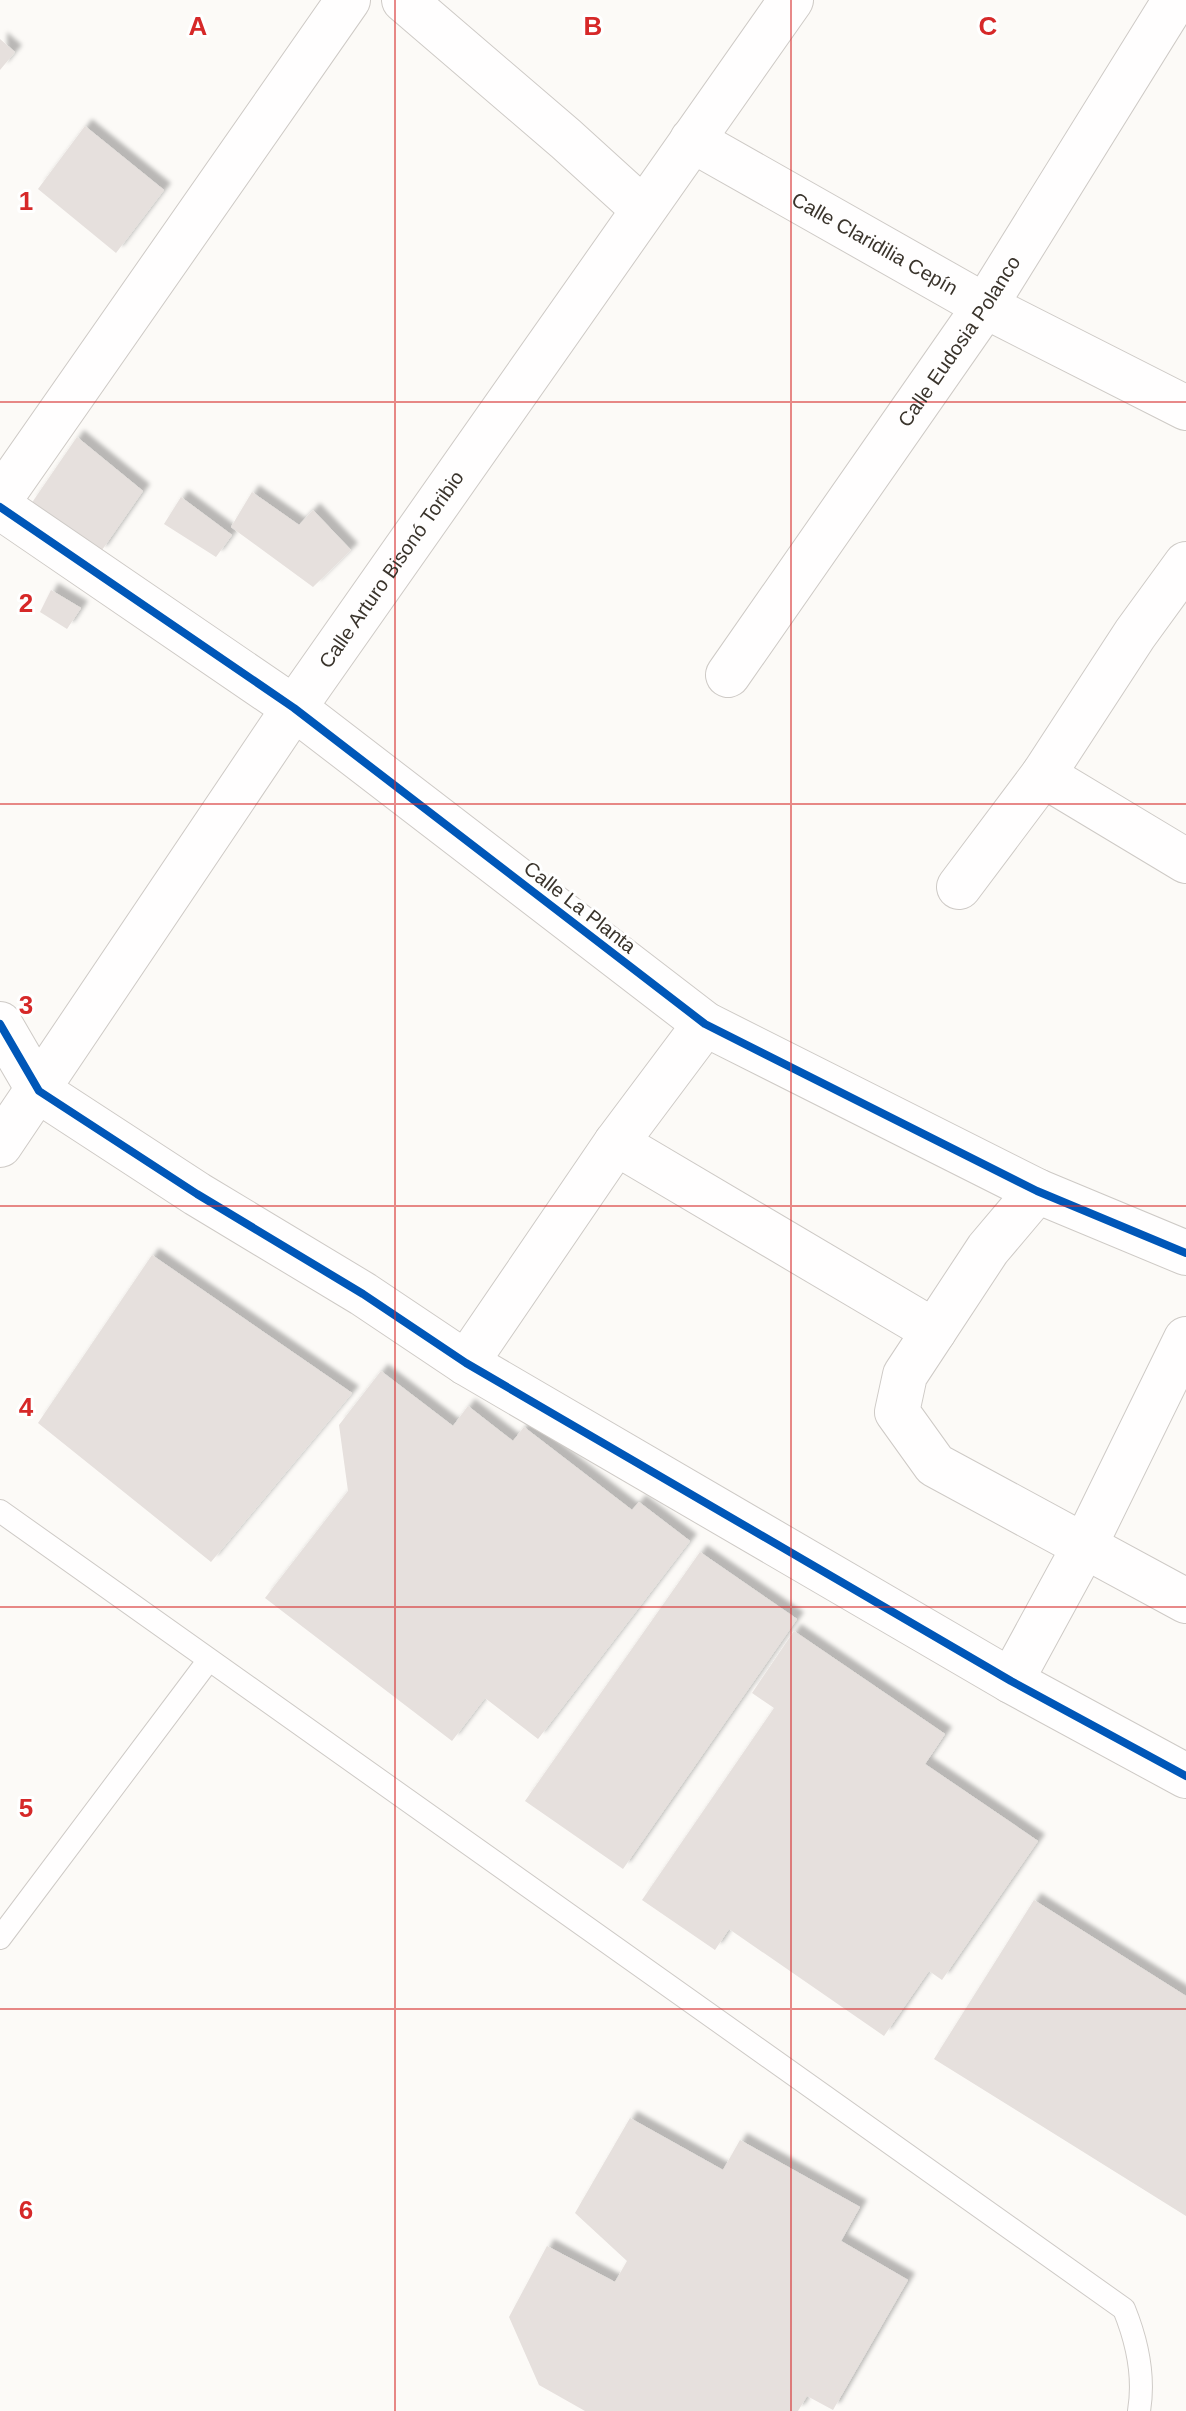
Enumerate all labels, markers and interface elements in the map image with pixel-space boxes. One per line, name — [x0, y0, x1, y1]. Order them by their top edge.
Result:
text: A — [189, 11, 208, 41]
text: B — [584, 11, 602, 41]
text: C — [979, 11, 998, 41]
text: 1 — [19, 186, 33, 216]
street label: Calle Claridilia Cepín — [788, 188, 961, 299]
street label: Calle Eudosia Polanco — [893, 252, 1024, 431]
street label: Calle Arturo Bisonó Toribio — [315, 467, 468, 672]
text: 2 — [19, 588, 33, 618]
street label: Calle La Planta — [520, 857, 641, 958]
text: 3 — [19, 990, 33, 1020]
text: 4 — [19, 1392, 34, 1422]
text: 5 — [19, 1793, 33, 1823]
text: 6 — [19, 2195, 33, 2225]

